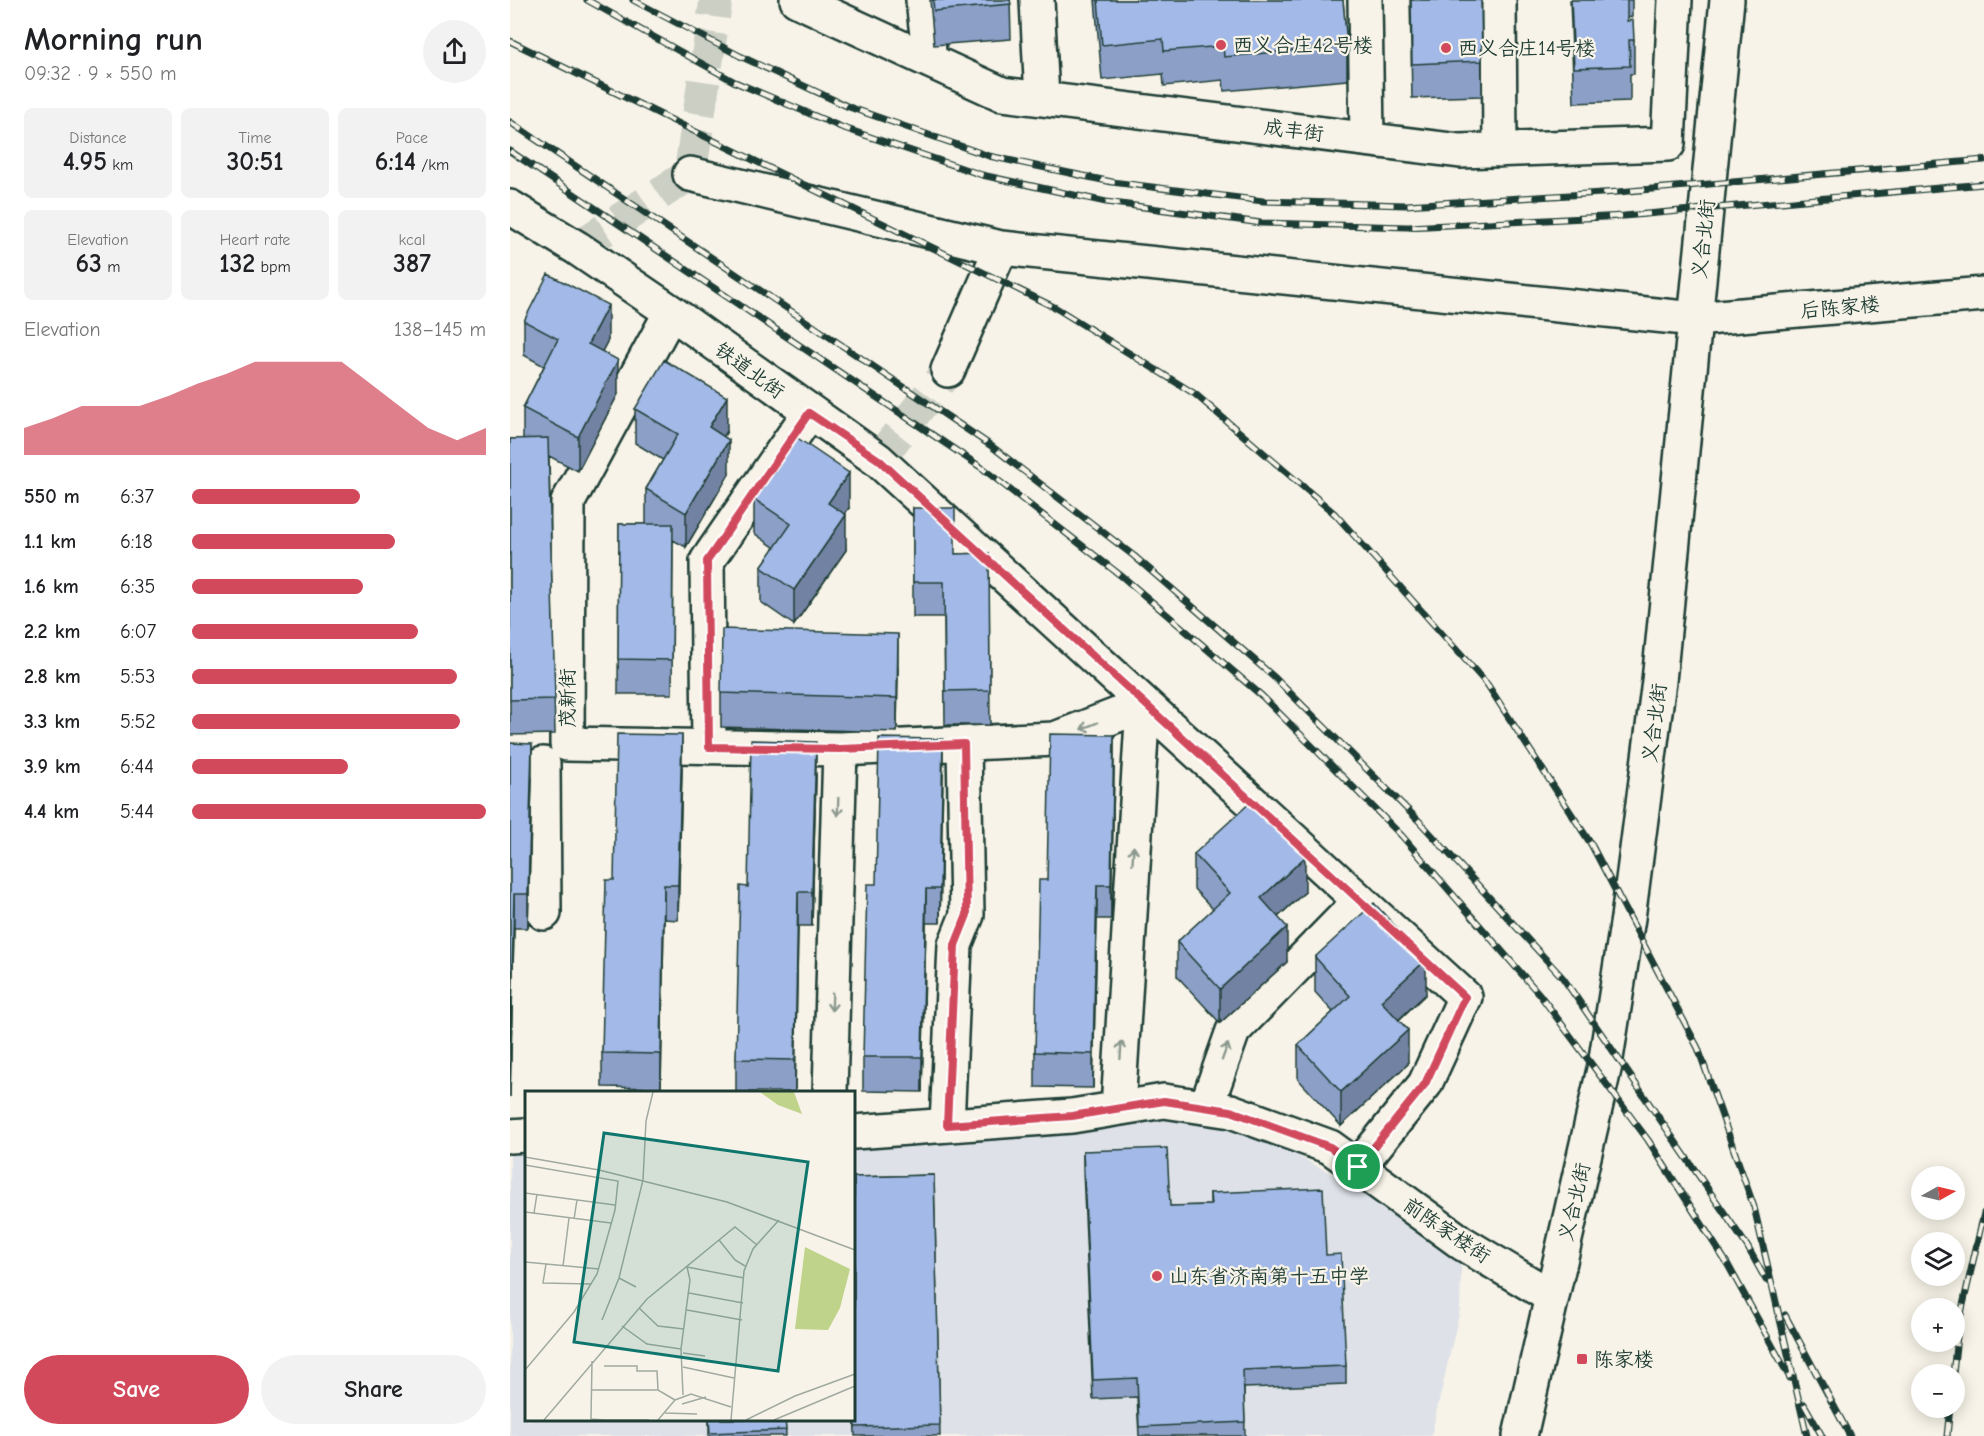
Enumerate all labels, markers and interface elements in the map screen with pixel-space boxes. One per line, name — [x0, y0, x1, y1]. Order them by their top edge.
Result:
text: Morning run — [24, 20, 203, 58]
button: share — [423, 20, 486, 83]
place label: 西义合庄42号楼 — [1233, 34, 1373, 57]
place label: 西义合庄14号楼 — [1458, 37, 1596, 60]
marker: 西义合庄42号楼 — [1214, 38, 1228, 52]
marker: 西义合庄14号楼 — [1439, 41, 1453, 55]
text: 09:32 · 9 × 550 m — [24, 62, 176, 85]
street label: 成丰街 — [1263, 115, 1325, 146]
text: Distance — [69, 129, 127, 147]
text: Time — [238, 129, 272, 147]
text: Pace — [396, 129, 428, 147]
text: 4.95 — [63, 147, 107, 177]
text: 30:51 — [226, 147, 284, 177]
text: 6:14 — [375, 147, 416, 177]
text: km — [107, 156, 133, 174]
text: /km — [416, 156, 449, 174]
street label: 义合北街 — [1688, 198, 1719, 280]
text: Elevation — [67, 231, 129, 249]
text: Heart rate — [220, 231, 290, 249]
text: kcal — [399, 231, 425, 249]
text: 63 — [76, 249, 102, 279]
text: 132 — [219, 249, 255, 279]
text: 387 — [393, 249, 431, 279]
text: m — [102, 258, 121, 276]
text: bpm — [255, 258, 291, 276]
street label: 后陈家楼 — [1799, 293, 1881, 322]
text: Elevation — [24, 318, 101, 341]
text: 138–145 m — [394, 318, 486, 341]
street label: 铁道北街 — [711, 338, 789, 403]
text: 550 m — [24, 485, 80, 508]
text: 6:37 — [120, 485, 154, 508]
text: 1.1 km — [24, 530, 76, 553]
text: 6:18 — [120, 530, 153, 553]
text: 1.6 km — [24, 575, 79, 598]
text: 6:35 — [120, 575, 155, 598]
text: 2.2 km — [24, 620, 80, 643]
text: 6:07 — [120, 620, 156, 643]
text: 2.8 km — [24, 665, 81, 688]
text: 5:53 — [120, 665, 155, 688]
street label: 茂新街 — [556, 668, 579, 728]
street label: 义合北街 — [1638, 682, 1671, 764]
text: 3.3 km — [24, 710, 80, 733]
text: 5:52 — [120, 710, 156, 733]
one-way arrow — [1080, 721, 1098, 732]
text: 3.9 km — [24, 755, 81, 778]
text: 6:44 — [120, 755, 154, 778]
one-way arrow — [832, 797, 844, 817]
text: 4.4 km — [24, 800, 79, 823]
text: 5:44 — [120, 800, 154, 823]
one-way arrow — [1128, 846, 1139, 866]
one-way arrow — [827, 992, 838, 1012]
one-way arrow — [1116, 1041, 1127, 1060]
one-way arrow — [1221, 1043, 1232, 1062]
inset map — [525, 1091, 855, 1421]
pin — [1332, 1141, 1383, 1192]
icon: arrive — [1341, 1150, 1374, 1183]
street label: 义合北街 — [1554, 1161, 1595, 1244]
north arrow — [1911, 1166, 1965, 1220]
map controls — [1911, 1166, 1965, 1418]
street label: 前陈家楼街 — [1399, 1193, 1495, 1268]
button: layers — [1911, 1232, 1965, 1286]
place label: 山东省济南第十五中学 — [1169, 1265, 1369, 1288]
marker: 山东省济南第十五中学 — [1150, 1269, 1164, 1283]
button: + — [1911, 1298, 1965, 1352]
place label: 陈家楼 — [1594, 1348, 1654, 1371]
marker: 陈家楼 — [1575, 1352, 1589, 1366]
button: Save — [24, 1355, 249, 1424]
button: Share — [261, 1355, 486, 1424]
button: − — [1911, 1364, 1965, 1418]

